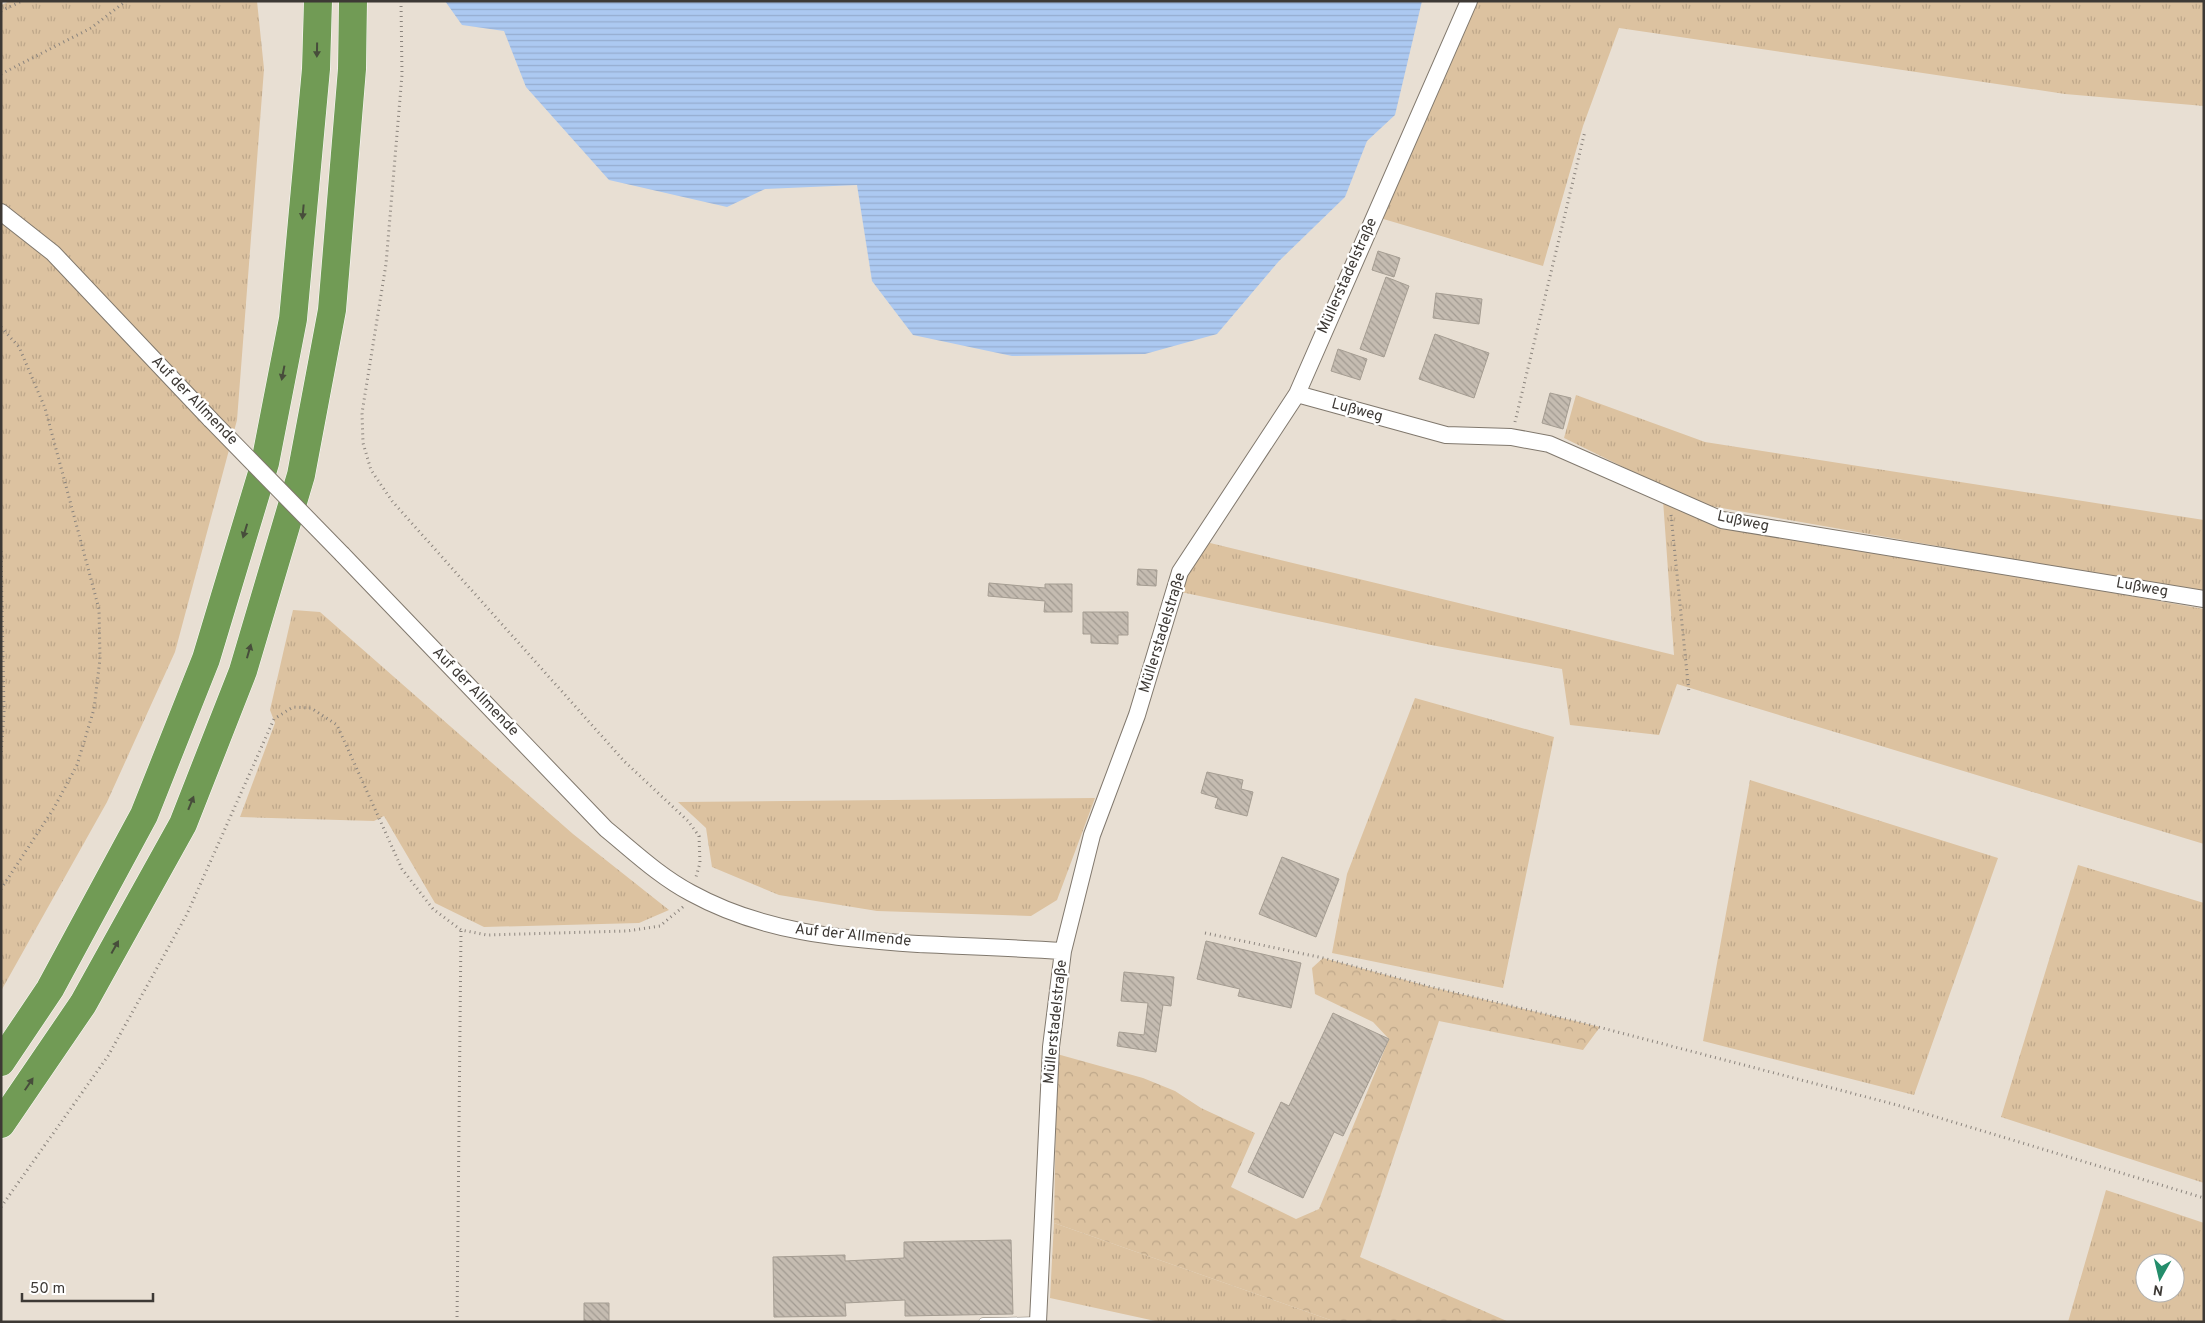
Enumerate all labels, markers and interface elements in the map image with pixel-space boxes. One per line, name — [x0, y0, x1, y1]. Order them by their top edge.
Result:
one-way arrow — [312, 42, 320, 58]
one-way arrow — [299, 204, 307, 220]
street label: Müllerstadelstraße — [1314, 215, 1382, 337]
street label: Auf der Allmende — [147, 352, 241, 450]
one-way arrow — [278, 365, 286, 381]
street label: Lußweg — [1329, 395, 1385, 427]
street label: Lußweg — [1715, 507, 1771, 537]
one-way arrow — [241, 523, 248, 538]
street label: Müllerstadelstraße — [1136, 570, 1190, 696]
street label: Lußweg — [2115, 574, 2169, 602]
street label: Auf der Allmende — [428, 643, 522, 741]
one-way arrow — [245, 644, 253, 659]
one-way arrow — [187, 795, 195, 810]
street label: Auf der Allmende — [794, 920, 912, 952]
one-way arrow — [111, 939, 119, 954]
street label: Müllerstadelstraße — [1040, 959, 1072, 1085]
one-way arrow — [24, 1077, 34, 1091]
north arrow — [2135, 1253, 2185, 1303]
scale bar — [22, 1270, 154, 1302]
text: 50 m — [30, 1280, 65, 1299]
text: N — [2152, 1280, 2165, 1299]

